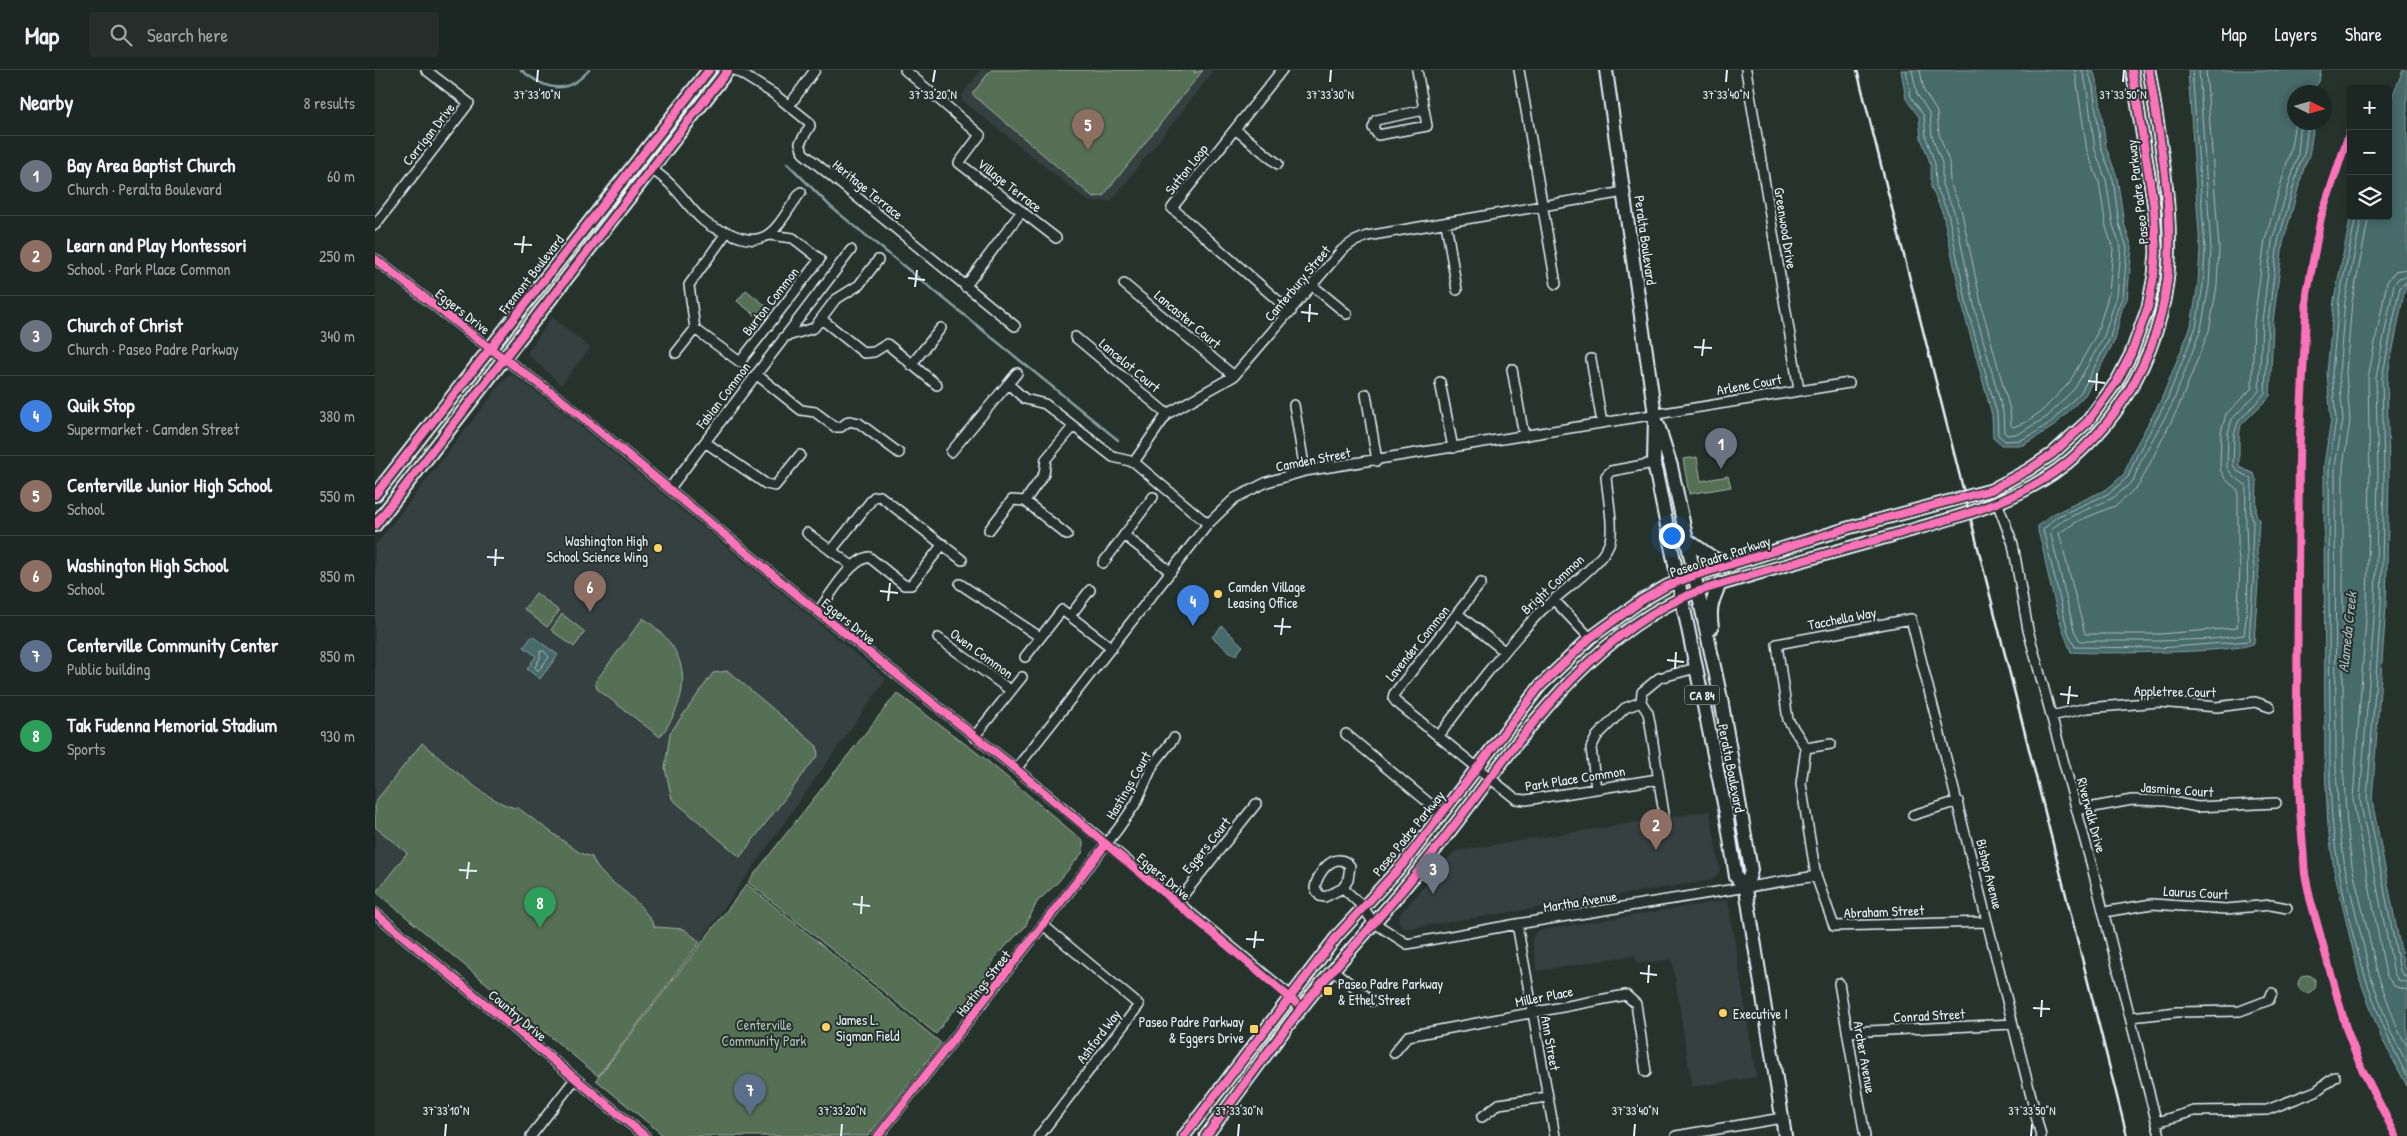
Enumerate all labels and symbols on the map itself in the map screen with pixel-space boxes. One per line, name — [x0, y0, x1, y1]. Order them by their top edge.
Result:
north arrow — [2287, 85, 2332, 130]
text: 37°33'10"N — [514, 86, 560, 103]
text: 37°33'20"N — [909, 86, 957, 103]
text: 37°33'30"N — [1306, 86, 1354, 103]
text: 37°33'40"N — [1703, 86, 1749, 103]
text: 37°33'50"N — [2099, 86, 2147, 103]
street label: Corrigan Drive — [397, 98, 460, 170]
pin: 5 — [1072, 109, 1104, 150]
street label: Paseo Padre Parkway — [2121, 138, 2154, 245]
street label: Sutton Loop — [1160, 140, 1213, 199]
street label: Village Terrace — [973, 154, 1046, 217]
street label: Heritage Terrace — [828, 155, 907, 224]
street label: Greenwood Drive — [1770, 186, 1802, 271]
street label: Peralta Boulevard — [1630, 194, 1662, 286]
street label: Fremont Boulevard — [494, 230, 568, 318]
street label: Canterbury Street — [1260, 241, 1335, 326]
street label: Burton Common — [737, 263, 803, 339]
street label: Eggers Drive — [431, 284, 495, 339]
street label: Lancaster Court — [1151, 286, 1225, 353]
street label: Lancelot Court — [1095, 334, 1165, 396]
street label: Fabian Common — [691, 358, 754, 433]
street label: Arlene Court — [1715, 369, 1783, 399]
pin: 1 — [1705, 428, 1737, 469]
street label: Camden Street — [1274, 442, 1352, 476]
your location — [1659, 523, 1685, 549]
place label: Washington High School Science Wing — [547, 531, 648, 567]
street label: Paseo Padre Parkway — [1667, 531, 1773, 582]
marker: Washington High School Science Wing — [652, 542, 664, 554]
street label: Bright Common — [1516, 550, 1588, 619]
pin: 6 — [574, 571, 606, 612]
place label: Camden Village Leasing Office — [1228, 577, 1306, 613]
pin: 4 — [1177, 585, 1209, 626]
marker: Camden Village Leasing Office — [1212, 588, 1224, 600]
water label: Alameda Creek — [2332, 589, 2362, 673]
street label: Eggers Drive — [817, 593, 880, 650]
street label: Lavender Common — [1381, 601, 1453, 685]
street label: Tacchella Way — [1806, 602, 1878, 635]
street label: Owen Common — [947, 624, 1017, 682]
street label: Appletree Court — [2134, 681, 2216, 702]
road number: CA 84 — [1685, 686, 1719, 704]
street label: Peralta Boulevard — [1714, 722, 1750, 815]
street label: Hastings Court — [1101, 747, 1156, 823]
street label: Park Place Common — [1524, 761, 1626, 795]
street label: Riverwalk Drive — [2073, 775, 2111, 855]
street label: Jasmine Court — [2140, 777, 2214, 801]
street label: Paseo Padre Parkway — [1368, 786, 1449, 880]
pin: 2 — [1640, 809, 1672, 850]
street label: Eggers Court — [1177, 813, 1235, 878]
street label: Bishop Avenue — [1971, 837, 2008, 912]
street label: Eggers Drive — [1133, 848, 1195, 905]
pin: 3 — [1417, 853, 1449, 894]
street label: Laurus Court — [2163, 881, 2229, 903]
street label: Martha Avenue — [1542, 886, 1619, 916]
pin: 8 — [524, 887, 556, 928]
street label: Abraham Street — [1844, 900, 1925, 922]
street label: Hastings Street — [951, 946, 1016, 1021]
place label: Paseo Padre Parkway & Ethel Street — [1338, 974, 1443, 1009]
street label: Miller Place — [1513, 981, 1575, 1011]
street label: Country Drive — [484, 985, 552, 1046]
marker: Paseo Padre Parkway & Ethel Street — [1322, 985, 1334, 997]
place label: Executive I — [1733, 1004, 1788, 1023]
street label: Conrad Street — [1893, 1004, 1966, 1026]
street label: Ashford Way — [1071, 1005, 1125, 1067]
marker: Executive I — [1717, 1007, 1729, 1019]
place label: James L. Sigman Field — [836, 1010, 900, 1046]
place label: Paseo Padre Parkway & Eggers Drive — [1139, 1012, 1244, 1048]
street label: Ann Street — [1537, 1014, 1565, 1072]
park label: Centerville Community Park — [722, 1015, 807, 1051]
street label: Archer Avenue — [1849, 1019, 1881, 1095]
marker: James L. Sigman Field — [820, 1021, 832, 1033]
marker: Paseo Padre Parkway & Eggers Drive — [1248, 1023, 1260, 1035]
pin: 7 — [734, 1074, 766, 1115]
text: 37°33'10"N — [423, 1102, 469, 1119]
text: 37°33'20"N — [818, 1102, 866, 1119]
text: 37°33'30"N — [1215, 1102, 1263, 1119]
text: 37°33'40"N — [1612, 1102, 1658, 1119]
text: 37°33'50"N — [2008, 1102, 2056, 1119]

